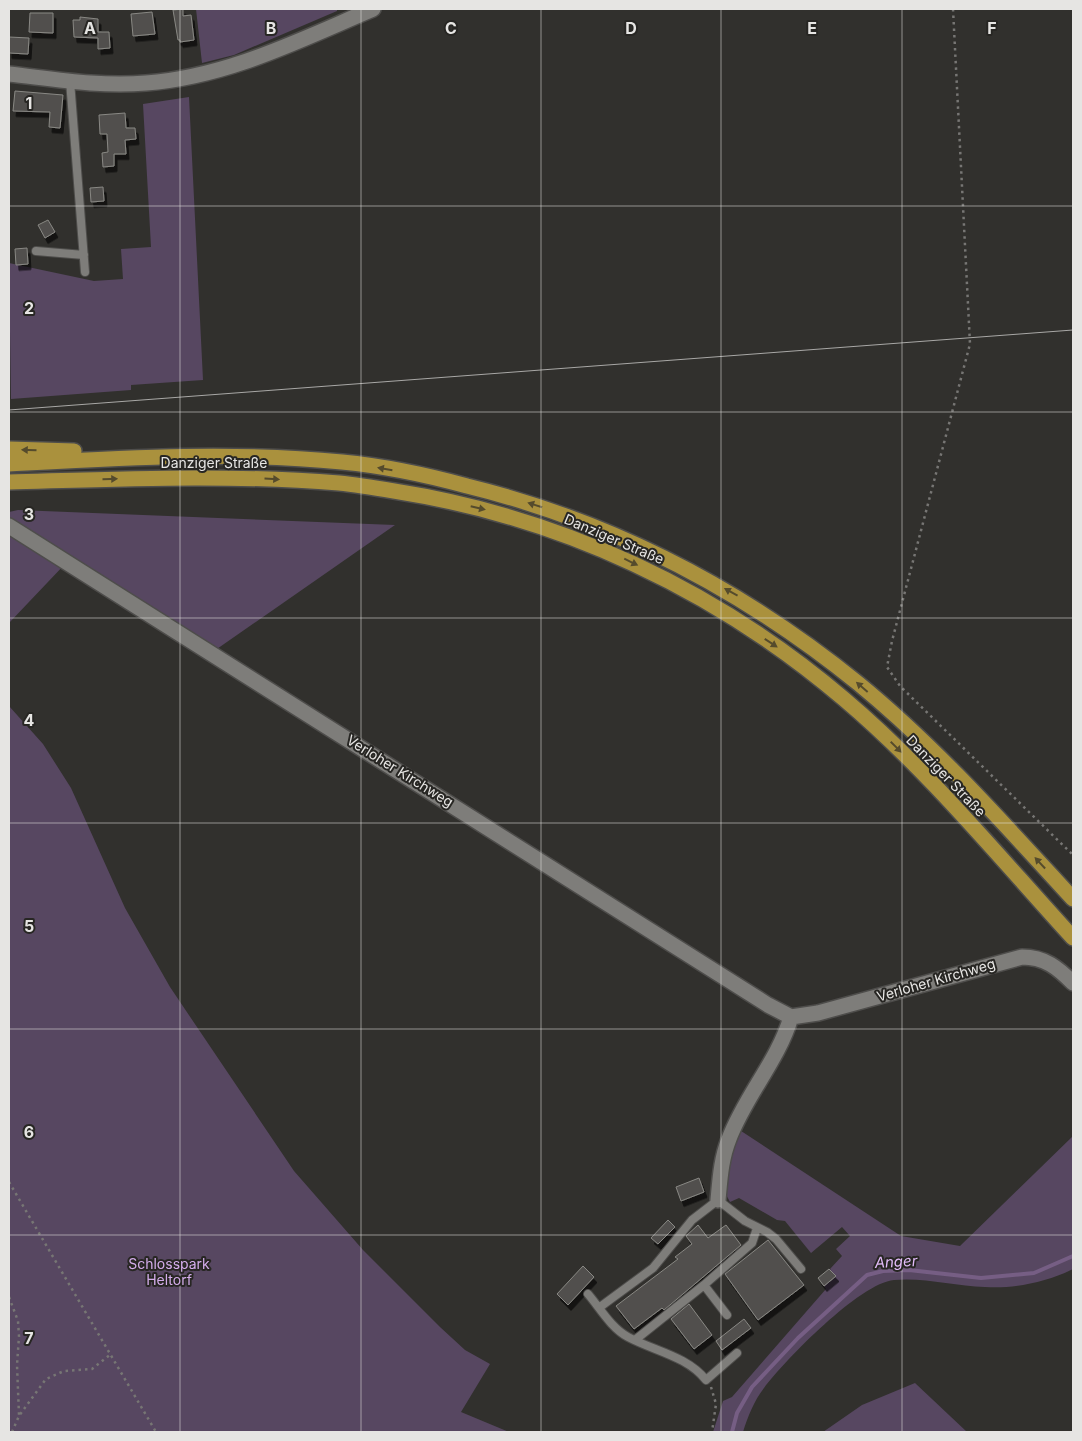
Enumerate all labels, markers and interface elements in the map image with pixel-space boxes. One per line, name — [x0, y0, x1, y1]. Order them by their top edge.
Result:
text: A — [84, 18, 96, 38]
text: B — [266, 18, 276, 38]
text: C — [445, 18, 457, 38]
text: D — [625, 18, 637, 38]
text: E — [807, 18, 817, 38]
text: F — [987, 18, 997, 38]
text: 1 — [26, 93, 32, 113]
text: 2 — [24, 298, 34, 318]
one-way arrow — [21, 446, 37, 454]
street label: Danziger Straße — [161, 454, 267, 471]
one-way arrow — [376, 464, 392, 472]
one-way arrow — [102, 475, 118, 483]
one-way arrow — [264, 476, 280, 484]
one-way arrow — [527, 500, 542, 508]
text: 3 — [24, 504, 34, 524]
one-way arrow — [470, 504, 485, 512]
street label: Danziger Straße — [562, 510, 667, 567]
one-way arrow — [624, 558, 638, 566]
one-way arrow — [724, 588, 737, 597]
one-way arrow — [765, 638, 778, 648]
one-way arrow — [856, 682, 869, 693]
text: 4 — [24, 710, 35, 730]
street label: Verloher Kirchweg — [344, 731, 457, 810]
street label: Danziger Straße — [903, 731, 990, 820]
one-way arrow — [890, 741, 902, 753]
one-way arrow — [1034, 857, 1046, 869]
text: 5 — [24, 916, 34, 936]
street label: Verloher Kirchweg — [875, 954, 997, 1005]
text: 6 — [24, 1122, 34, 1142]
water label: Anger — [873, 1251, 918, 1272]
park label: Schlosspark Heltorf — [128, 1255, 210, 1288]
text: 7 — [24, 1328, 34, 1348]

